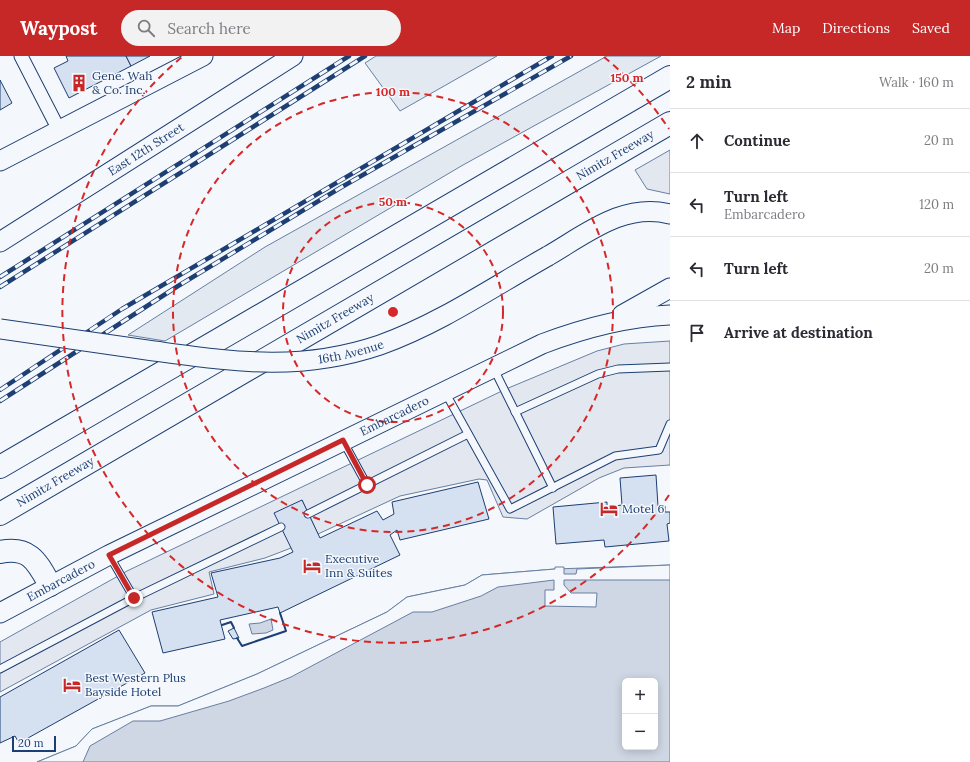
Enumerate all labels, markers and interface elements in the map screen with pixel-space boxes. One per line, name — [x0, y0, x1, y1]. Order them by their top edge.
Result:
search box — [121, 10, 401, 46]
text: Waypost — [20, 16, 97, 40]
icon: search — [135, 17, 157, 39]
text: Search here — [167, 19, 251, 38]
text: Map — [772, 19, 800, 37]
text: Directions — [822, 19, 890, 37]
text: Saved — [912, 19, 950, 37]
place label: Gene. Wah & Co. Inc. — [92, 68, 152, 97]
text: 150 m — [610, 70, 644, 85]
text: 2 min — [686, 71, 732, 93]
building icon: Gene. Wah & Co. Inc. — [69, 73, 89, 93]
text: Walk · 160 m — [879, 74, 954, 91]
text: 100 m — [376, 84, 410, 99]
street label: East 12th Street — [105, 119, 187, 178]
street label: Nimitz Freeway — [573, 126, 657, 183]
icon: ahead — [686, 130, 708, 152]
text: Continue — [724, 131, 790, 150]
text: 20 m — [924, 132, 954, 149]
text: Turn left — [724, 187, 788, 206]
text: 50 m — [379, 194, 407, 209]
icon: left — [686, 194, 708, 216]
text: 120 m — [919, 196, 954, 213]
text: Embarcadero — [724, 206, 805, 223]
icon: left — [686, 258, 708, 280]
text: Turn left — [724, 259, 788, 278]
text: 20 m — [924, 260, 954, 277]
street label: Nimitz Freeway — [293, 289, 377, 346]
centre of rings — [386, 305, 400, 319]
icon: arrive — [686, 322, 708, 344]
text: Arrive at destination — [724, 323, 873, 342]
street label: 16th Avenue — [317, 336, 386, 366]
street label: Embarcadero — [357, 392, 431, 439]
street label: Nimitz Freeway — [14, 453, 97, 510]
route start — [358, 476, 376, 494]
hotel icon: Motel 6 — [599, 499, 619, 519]
place label: Motel 6 — [622, 501, 665, 516]
place label: Executive Inn & Suites — [325, 551, 393, 580]
street label: Embarcadero — [24, 556, 97, 604]
hotel icon: Executive Inn & Suites — [302, 556, 322, 576]
route end — [125, 589, 143, 607]
place label: Best Western Plus Bayside Hotel — [85, 670, 186, 699]
hotel icon: Best Western Plus Bayside Hotel — [62, 675, 82, 695]
map controls — [622, 678, 658, 750]
button: + — [622, 678, 658, 714]
button: − — [622, 714, 658, 750]
scale bar — [12, 734, 56, 753]
text: 20 m — [18, 736, 43, 750]

